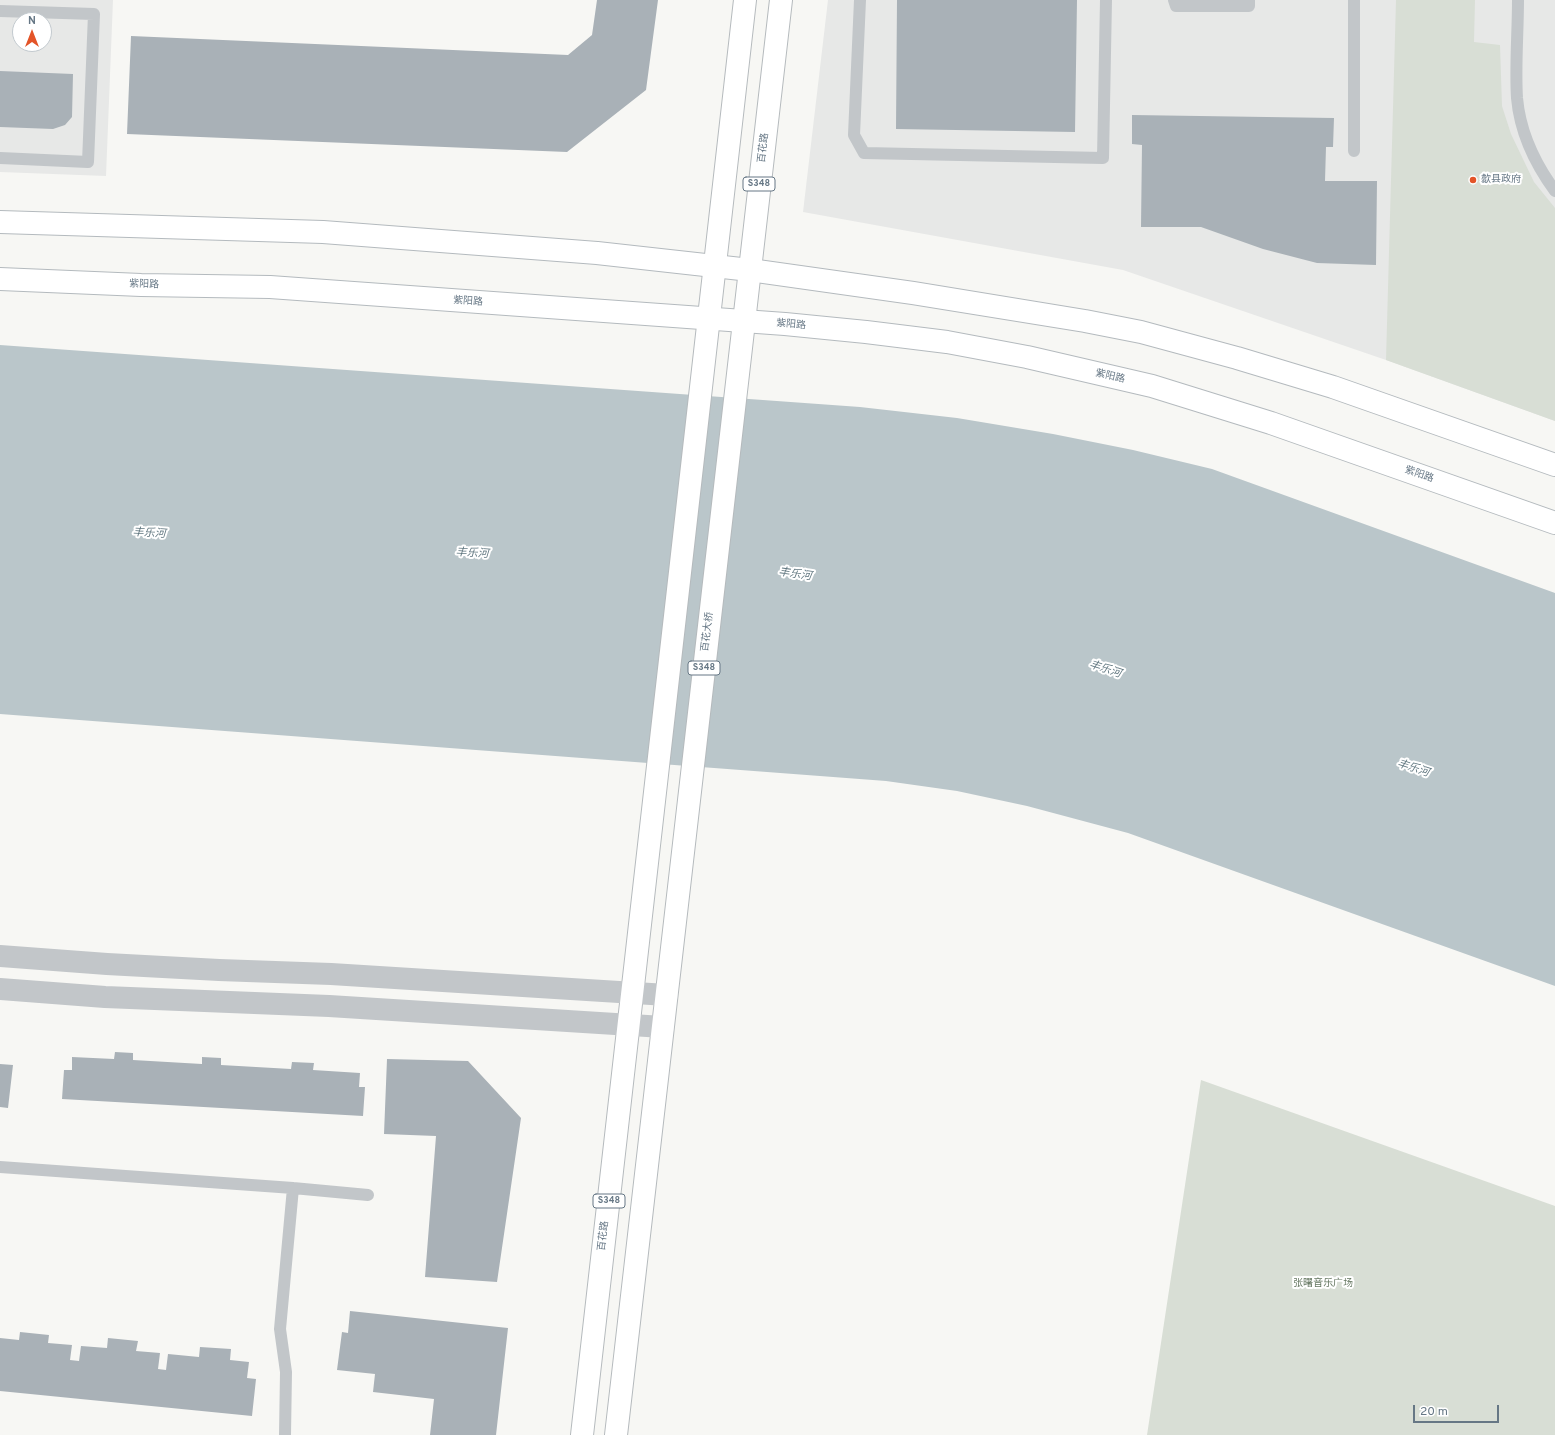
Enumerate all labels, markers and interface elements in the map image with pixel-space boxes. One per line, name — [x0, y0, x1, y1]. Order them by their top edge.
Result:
north arrow — [12, 12, 52, 52]
text: N — [28, 14, 36, 28]
street label: 百花路 — [756, 132, 772, 164]
place label: 歙县政府 — [1481, 174, 1521, 186]
marker: 歙县政府 — [1468, 175, 1478, 185]
road number: S348 — [743, 177, 775, 191]
street label: 紫阳路 — [129, 278, 159, 292]
street label: 紫阳路 — [453, 295, 483, 309]
street label: 紫阳路 — [776, 318, 806, 332]
street label: 紫阳路 — [1094, 368, 1126, 386]
street label: 紫阳路 — [1403, 464, 1435, 486]
water label: 丰乐河 — [132, 527, 166, 541]
water label: 丰乐河 — [455, 547, 489, 561]
water label: 丰乐河 — [778, 566, 812, 584]
street label: 百花大桥 — [700, 611, 716, 653]
water label: 丰乐河 — [1087, 659, 1123, 681]
road number: S348 — [688, 661, 720, 675]
water label: 丰乐河 — [1395, 758, 1431, 780]
road number: S348 — [593, 1194, 625, 1208]
street label: 百花路 — [596, 1220, 612, 1252]
park label: 张曙音乐广场 — [1293, 1278, 1353, 1290]
scale bar — [1415, 1397, 1501, 1423]
text: 20 m — [1420, 1404, 1448, 1420]

